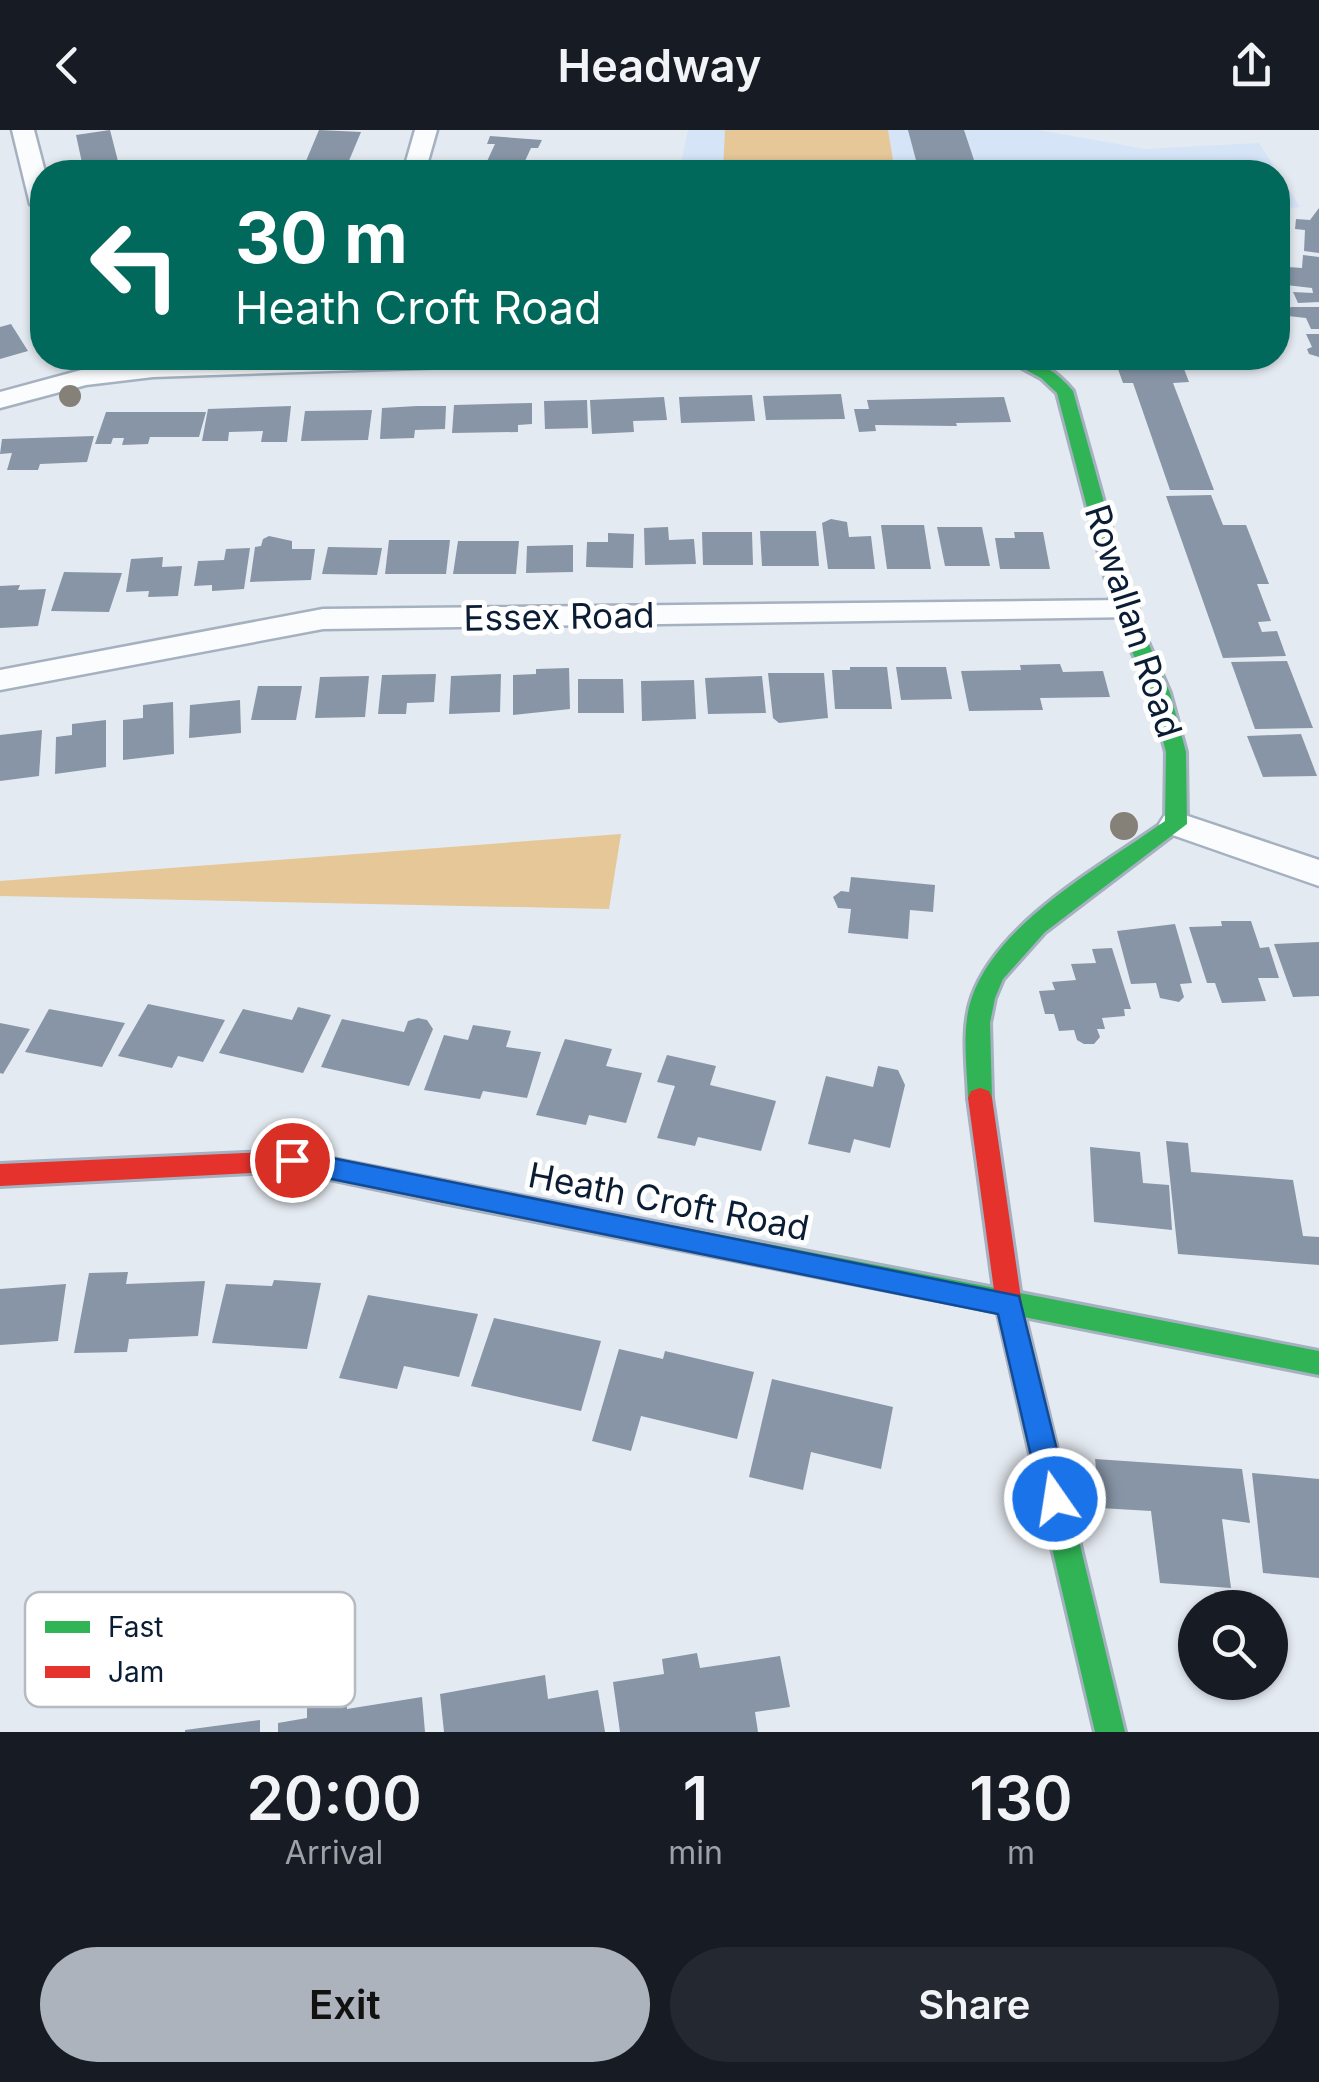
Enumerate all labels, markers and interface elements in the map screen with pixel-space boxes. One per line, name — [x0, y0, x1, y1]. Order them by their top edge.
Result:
icon: back — [40, 38, 95, 93]
text: Headway — [558, 38, 761, 93]
icon: share — [1224, 38, 1279, 93]
text: 30 m — [235, 195, 408, 280]
icon: left — [70, 200, 200, 330]
text: Heath Croft Road — [235, 280, 601, 335]
street label: Rowallan Road — [1077, 499, 1191, 743]
street label: Essex Road — [463, 593, 655, 639]
pin — [250, 1118, 335, 1203]
icon: arrive — [265, 1133, 320, 1188]
street label: Heath Croft Road — [525, 1153, 813, 1249]
position arrow — [1003, 1447, 1107, 1551]
map controls — [1178, 1590, 1288, 1700]
button: search — [1178, 1590, 1288, 1700]
legend — [25, 1592, 355, 1707]
text: Fast — [108, 1610, 164, 1644]
text: Jam — [108, 1655, 164, 1689]
text: 20:00 — [246, 1762, 422, 1834]
text: 1 — [683, 1762, 708, 1834]
text: 130 — [969, 1762, 1072, 1834]
text: Arrival — [285, 1833, 383, 1872]
text: min — [668, 1833, 723, 1872]
text: m — [1007, 1833, 1035, 1872]
button: Exit — [40, 1947, 650, 2062]
button: Share — [670, 1947, 1279, 2062]

